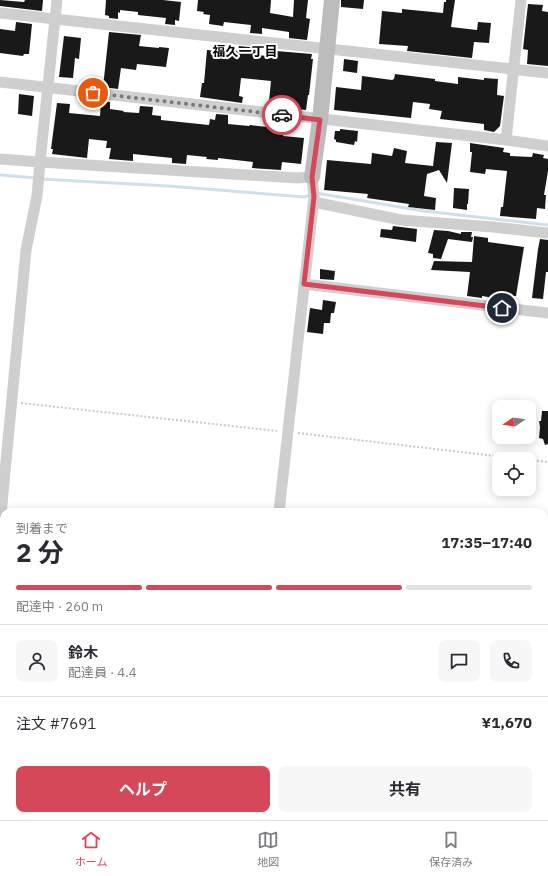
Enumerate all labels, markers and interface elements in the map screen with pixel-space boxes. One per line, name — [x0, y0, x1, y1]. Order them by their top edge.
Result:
district label: 福久一丁目 — [212, 43, 278, 60]
pin — [76, 76, 110, 110]
icon: bag — [82, 82, 104, 104]
courier — [262, 95, 302, 135]
icon: car — [271, 104, 293, 126]
pin — [485, 291, 519, 325]
icon: home — [491, 297, 513, 319]
north arrow — [492, 400, 536, 444]
map controls — [492, 400, 536, 496]
button: locate — [492, 452, 536, 496]
text: 到着まで — [16, 520, 68, 537]
text: 17:35–17:40 — [441, 533, 532, 552]
text: 2 分 — [16, 535, 64, 569]
text: 配達中 · 260 m — [16, 598, 103, 615]
button: person — [16, 640, 58, 682]
button: chat — [438, 640, 480, 682]
button: phone — [490, 640, 532, 682]
text: 鈴木 — [68, 643, 98, 662]
text: 配達員 · 4.4 — [68, 664, 137, 681]
text: ¥1,670 — [482, 713, 532, 732]
text: 注文 #7691 — [16, 714, 96, 733]
button: ヘルプ — [16, 766, 270, 812]
button: 共有 — [278, 766, 532, 812]
tab: ホーム — [75, 829, 108, 869]
tab: 地図 — [257, 829, 279, 869]
tab: 保存済み — [429, 829, 473, 869]

